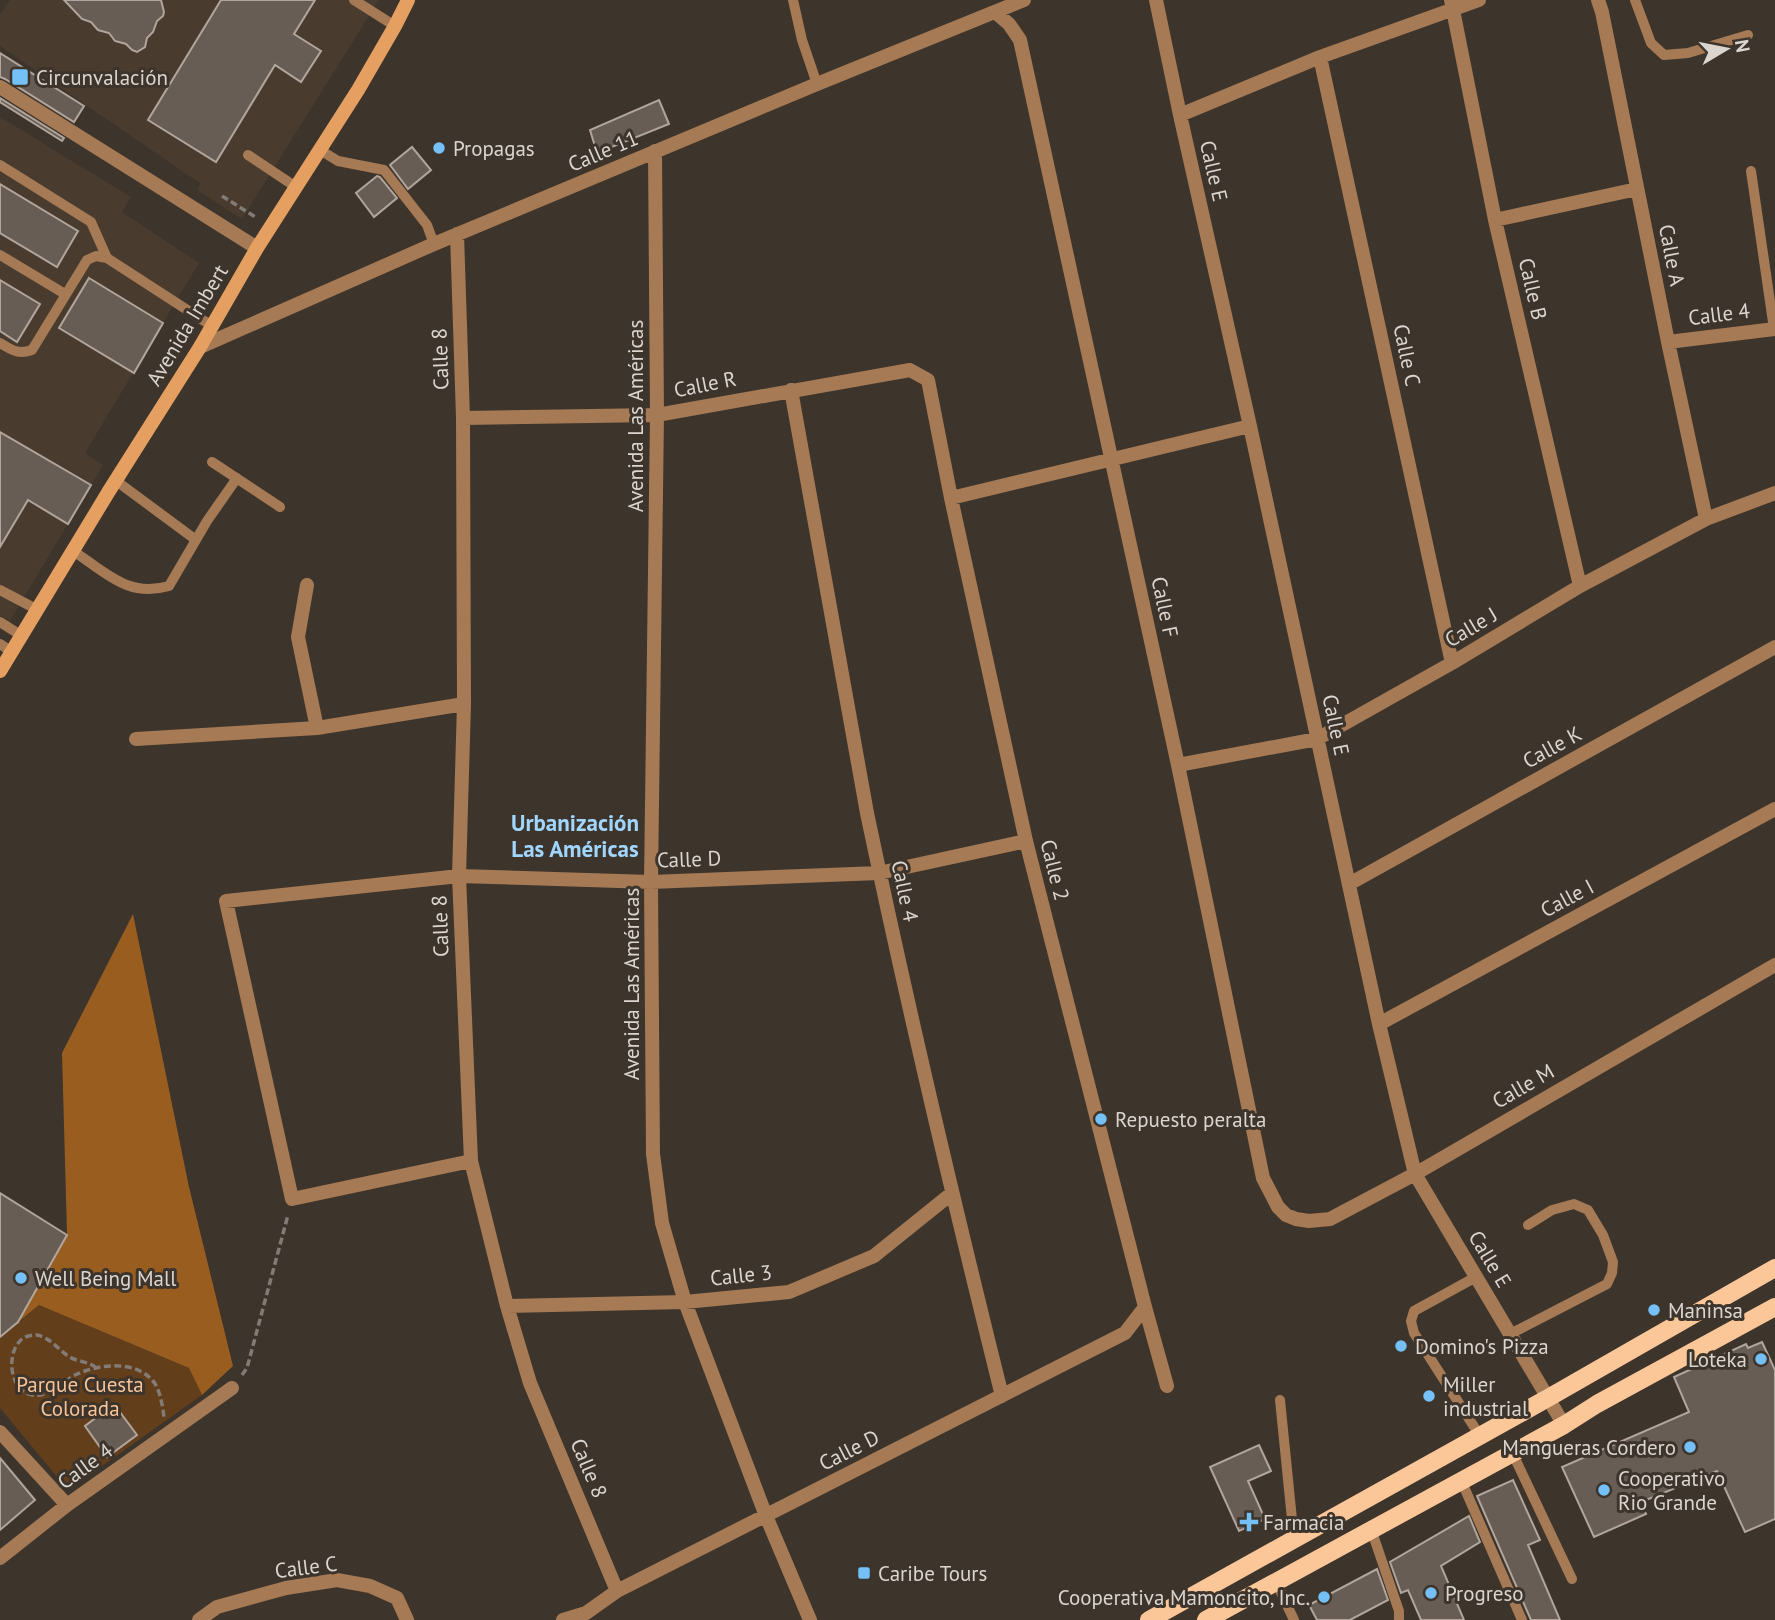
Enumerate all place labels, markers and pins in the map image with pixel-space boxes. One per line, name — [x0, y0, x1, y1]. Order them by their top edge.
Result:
place label: Circunvalación — [36, 64, 168, 91]
marker: Circunvalación — [10, 67, 30, 87]
place label: Propagas — [453, 135, 535, 162]
marker: Propagas — [431, 140, 447, 156]
place label: Repuesto peralta — [1115, 1106, 1266, 1133]
marker: Repuesto peralta — [1093, 1111, 1109, 1127]
place label: Well Being Mall — [35, 1265, 176, 1292]
marker: Well Being Mall — [13, 1270, 29, 1286]
place label: Maninsa — [1668, 1297, 1743, 1324]
marker: Maninsa — [1646, 1302, 1662, 1318]
place label: Domino's Pizza — [1415, 1333, 1549, 1360]
marker: Domino's Pizza — [1393, 1338, 1409, 1354]
place label: Loteka — [1688, 1346, 1747, 1373]
marker: Loteka — [1753, 1351, 1769, 1367]
place label: Miller industrial — [1443, 1371, 1528, 1422]
marker: Miller industrial — [1421, 1388, 1437, 1404]
place label: Mangueras Cordero — [1502, 1434, 1676, 1461]
marker: Mangueras Cordero — [1682, 1439, 1698, 1455]
place label: Cooperativo Rio Grande — [1618, 1465, 1725, 1516]
marker: Cooperativo Rio Grande — [1596, 1482, 1612, 1498]
place label: Farmacia — [1263, 1509, 1344, 1536]
marker: Farmacia — [1241, 1514, 1257, 1530]
place label: Caribe Tours — [878, 1560, 987, 1587]
marker: Caribe Tours — [856, 1565, 872, 1581]
place label: Progreso — [1445, 1580, 1524, 1607]
place label: Cooperativa Mamoncito, Inc. — [1058, 1584, 1310, 1611]
marker: Progreso — [1423, 1585, 1439, 1601]
marker: Cooperativa Mamoncito, Inc. — [1316, 1589, 1332, 1605]

